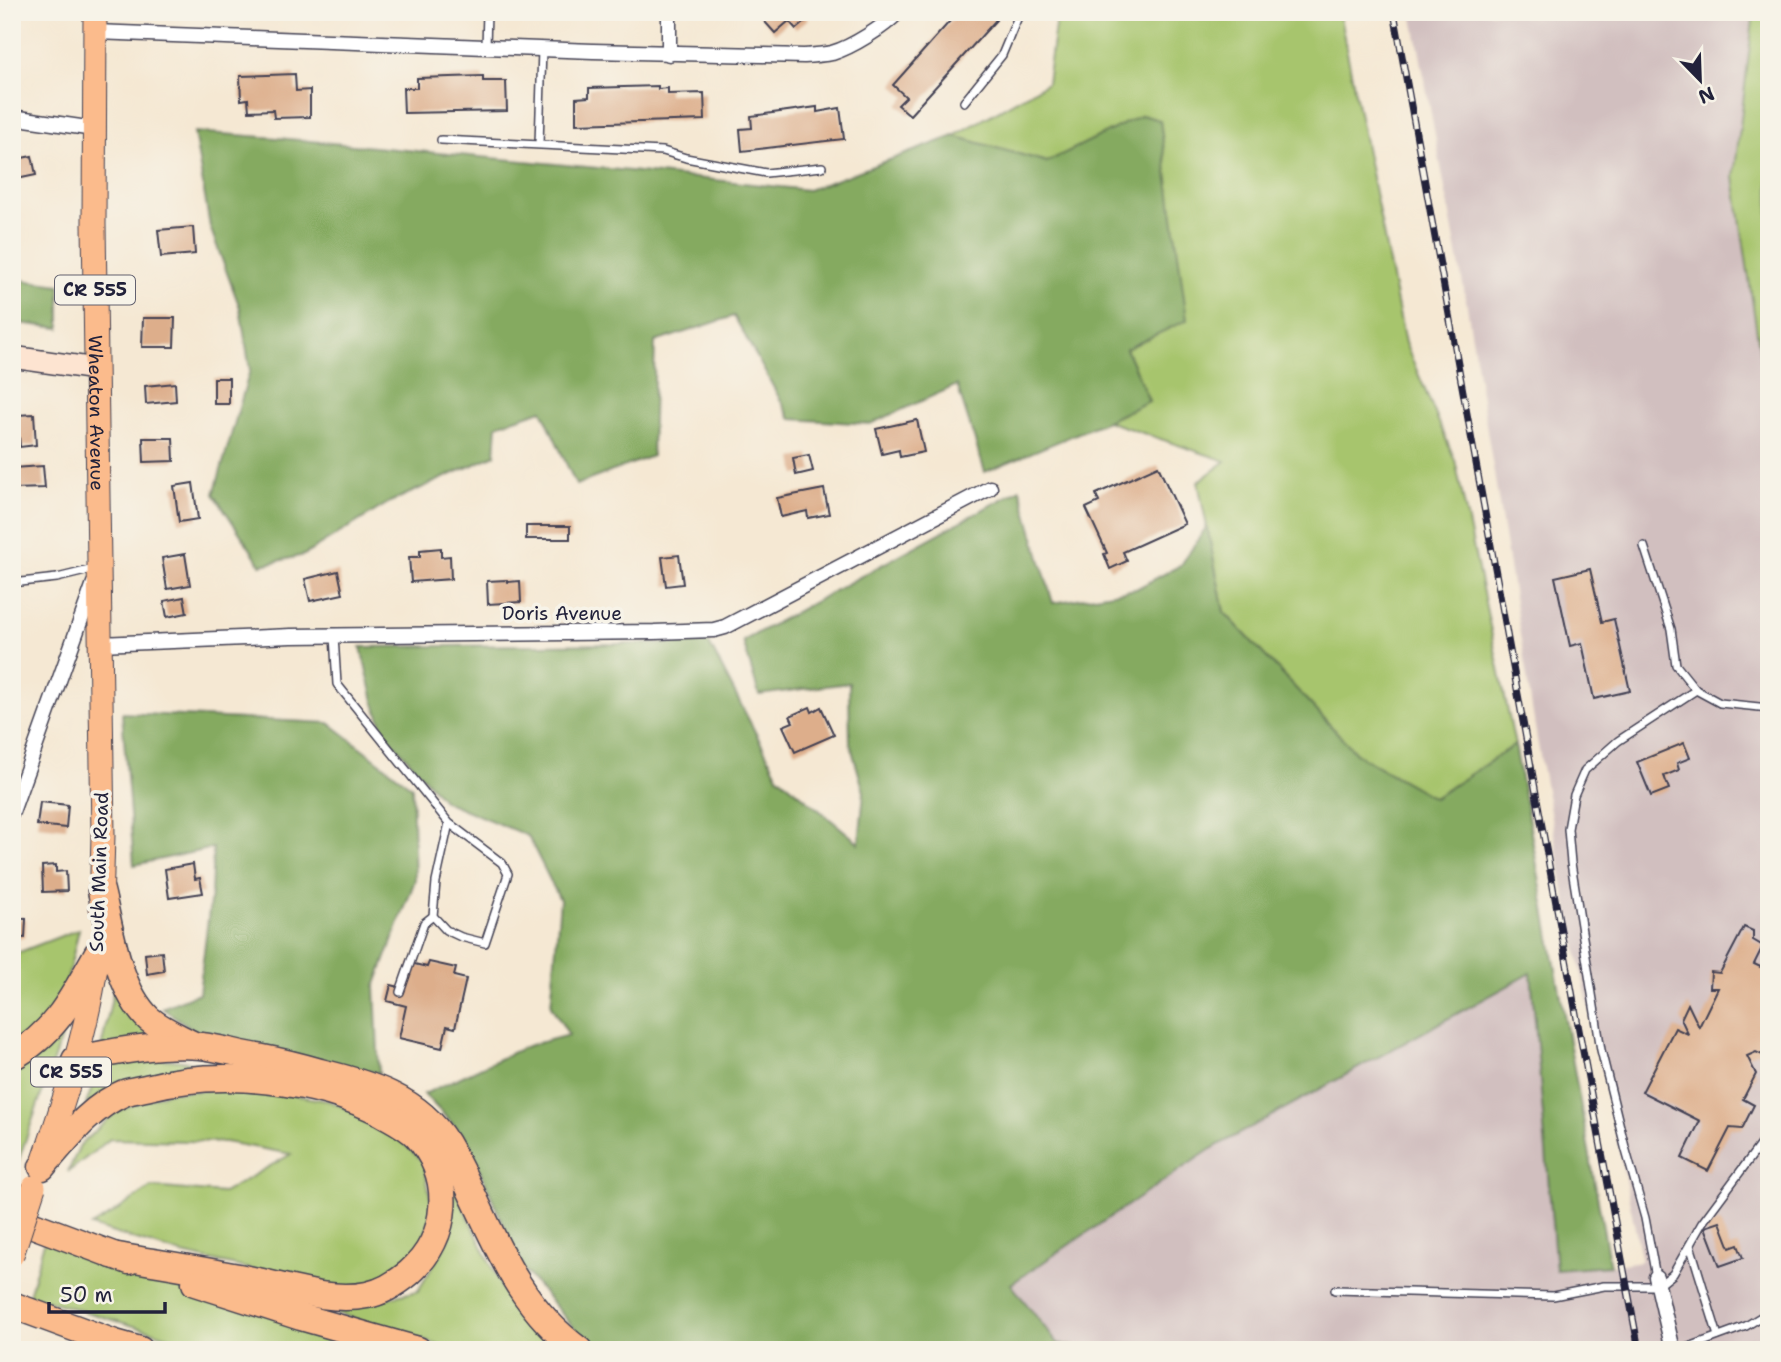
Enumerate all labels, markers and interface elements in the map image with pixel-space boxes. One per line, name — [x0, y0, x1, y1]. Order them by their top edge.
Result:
north arrow — [1666, 46, 1736, 116]
text: N — [1695, 81, 1718, 110]
road number: CR 555 — [55, 276, 135, 304]
street label: Wheaton Avenue — [83, 335, 110, 491]
street label: Doris Avenue — [502, 601, 622, 626]
street label: South Main Road — [84, 792, 114, 952]
road number: CR 555 — [31, 1058, 111, 1086]
scale bar — [49, 1271, 164, 1315]
text: 50 m — [60, 1281, 113, 1309]

